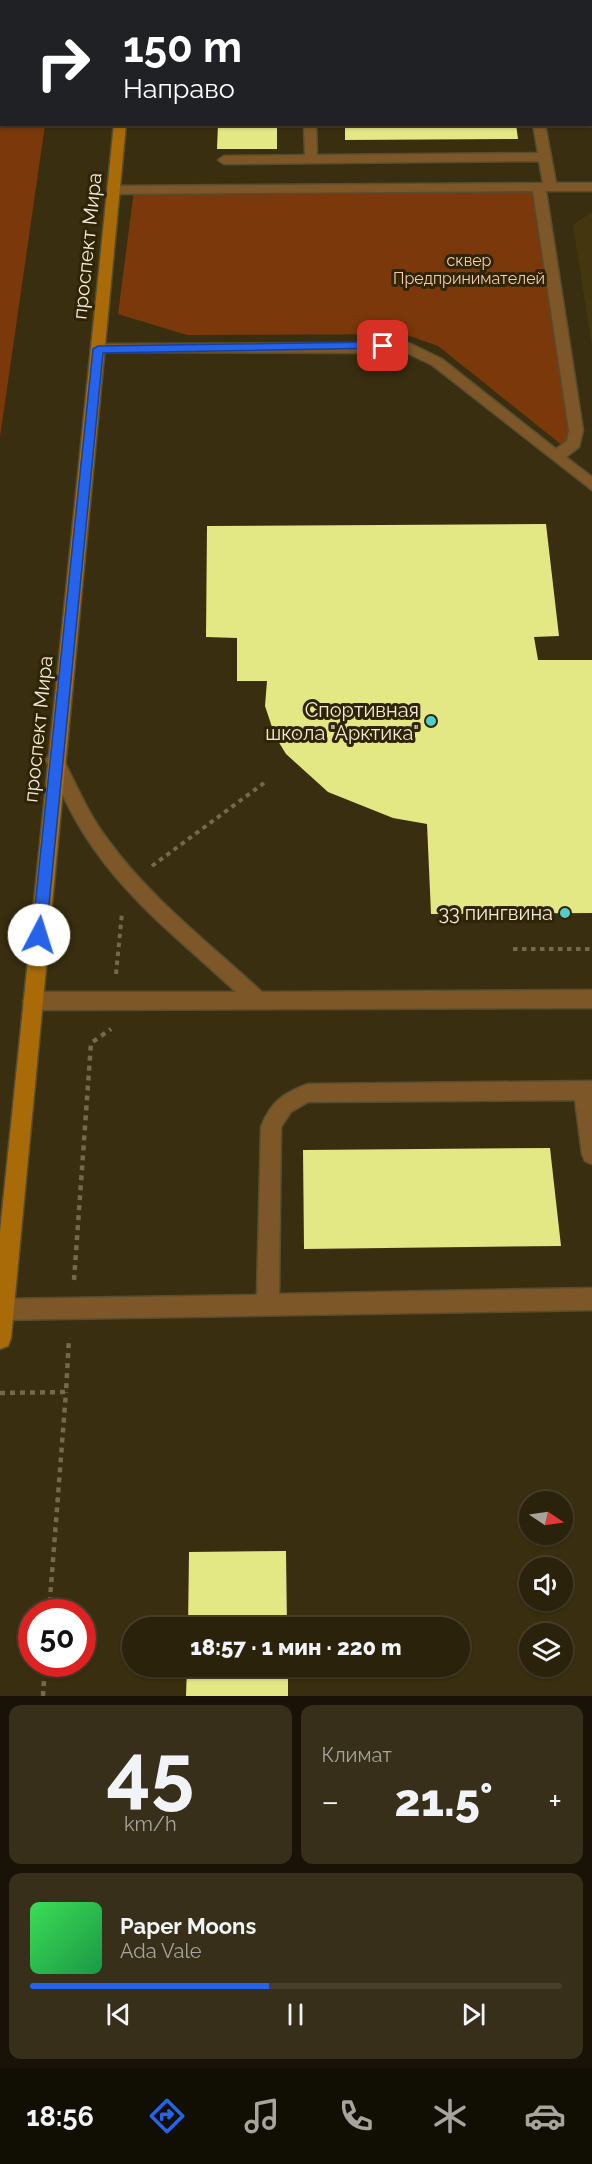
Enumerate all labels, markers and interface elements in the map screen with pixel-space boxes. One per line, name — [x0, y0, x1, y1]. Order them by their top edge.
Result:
text: 150 m — [123, 23, 242, 72]
icon: right — [24, 24, 102, 102]
text: Направо — [123, 73, 235, 104]
street label: проспект Мира — [67, 171, 107, 321]
park label: сквер Предпринимателей — [393, 251, 545, 288]
pin — [357, 320, 408, 371]
icon: arrive — [366, 329, 399, 362]
street label: проспект Мира — [18, 654, 58, 804]
place label: Спортивная школа "Арктика" — [265, 698, 419, 745]
marker: Спортивная школа "Арктика" — [424, 714, 438, 728]
place label: 33 пингвина — [438, 901, 553, 925]
position arrow — [7, 903, 71, 967]
marker: 33 пингвина — [558, 906, 572, 920]
north arrow — [519, 1491, 573, 1545]
map controls — [519, 1491, 573, 1677]
button: sound — [519, 1557, 573, 1611]
speed limit sign: 50 — [18, 1599, 96, 1677]
button: layers — [519, 1623, 573, 1677]
text: 18:57 · 1 мин · 220 m — [190, 1634, 402, 1660]
text: 45 — [106, 1727, 194, 1818]
text: Климат — [322, 1743, 392, 1767]
text: 21.5° — [395, 1774, 493, 1827]
text: − — [322, 1782, 339, 1821]
text: + — [548, 1782, 562, 1821]
text: km/h — [124, 1812, 177, 1836]
text: Paper Moons — [120, 1913, 256, 1939]
text: Ada Vale — [120, 1939, 202, 1963]
icon: previous — [102, 1998, 135, 2031]
icon: pause — [279, 1998, 312, 2031]
icon: next — [457, 1998, 490, 2031]
icon: directions — [146, 2095, 188, 2137]
icon: music — [241, 2095, 283, 2137]
icon: phone — [335, 2095, 377, 2137]
icon: climate — [429, 2095, 471, 2137]
icon: car — [524, 2095, 566, 2137]
text: 18:56 — [26, 2101, 94, 2132]

